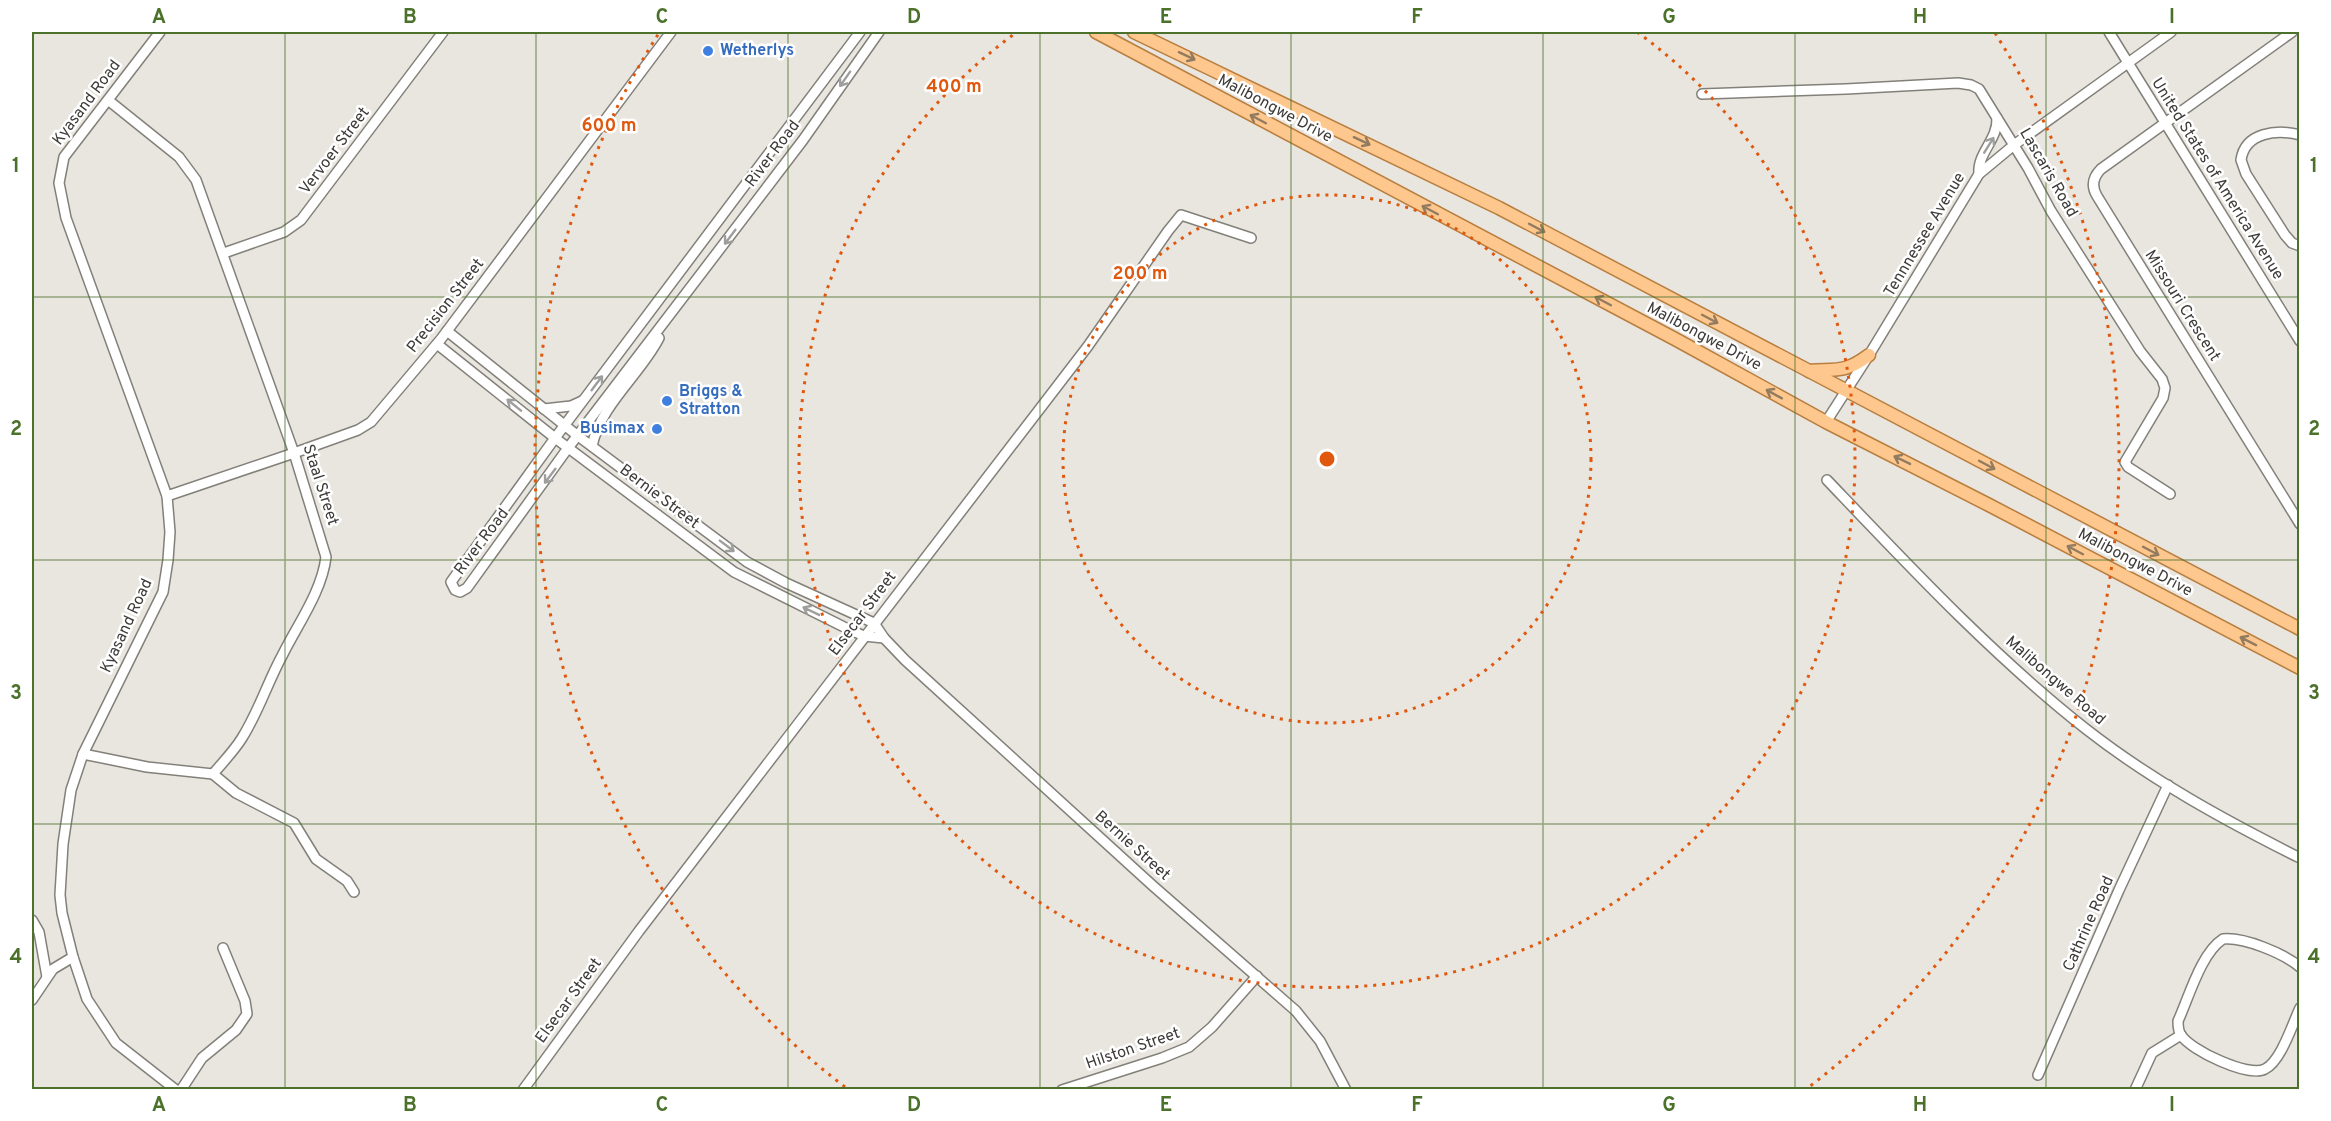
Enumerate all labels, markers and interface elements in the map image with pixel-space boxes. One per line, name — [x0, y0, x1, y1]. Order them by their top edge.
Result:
text: A — [152, 5, 166, 31]
text: B — [403, 5, 417, 31]
text: C — [656, 5, 668, 31]
text: D — [907, 5, 921, 31]
text: E — [1160, 5, 1172, 31]
text: F — [1411, 5, 1423, 31]
text: G — [1662, 5, 1676, 31]
text: H — [1913, 5, 1927, 31]
text: I — [2169, 5, 2175, 31]
place label: Wetherlys — [720, 41, 794, 61]
marker: Wetherlys — [701, 44, 715, 58]
one-way arrow — [1177, 51, 1195, 63]
street label: Kyasand Road — [48, 56, 126, 150]
street label: Malibongwe Drive — [1214, 70, 1336, 148]
one-way arrow — [839, 71, 851, 87]
street label: United States of America Avenue — [2146, 74, 2288, 284]
text: 400 m — [926, 76, 982, 99]
street label: Vervoer Street — [296, 103, 374, 199]
one-way arrow — [1250, 113, 1267, 125]
text: 600 m — [581, 115, 637, 138]
street label: River Road — [741, 117, 805, 191]
street label: Lascaris Road — [2014, 125, 2082, 221]
one-way arrow — [1353, 136, 1371, 148]
one-way arrow — [1984, 137, 1996, 154]
text: 1 — [12, 154, 20, 180]
text: 1 — [2310, 154, 2318, 180]
street label: Tennnessee Avenue — [1880, 169, 1970, 301]
one-way arrow — [1422, 204, 1440, 215]
one-way arrow — [1528, 222, 1545, 234]
one-way arrow — [724, 228, 736, 244]
street label: Missouri Crescent — [2140, 247, 2224, 365]
street label: Precision Street — [403, 255, 489, 357]
text: 200 m — [1112, 263, 1168, 286]
one-way arrow — [1594, 295, 1612, 306]
street label: Malibongwe Drive — [1643, 298, 1765, 376]
one-way arrow — [1700, 314, 1718, 325]
one-way arrow — [591, 375, 604, 391]
place label: Briggs & Stratton — [679, 382, 743, 420]
one-way arrow — [1766, 388, 1784, 399]
marker: Briggs & Stratton — [660, 394, 674, 408]
one-way arrow — [506, 399, 522, 412]
text: 2 — [10, 417, 22, 443]
text: 2 — [2308, 417, 2320, 443]
place label: Busimax — [580, 419, 645, 439]
marker: Busimax — [650, 422, 664, 436]
street label: Staal Street — [297, 442, 343, 528]
centre of rings — [1317, 449, 1337, 469]
one-way arrow — [1894, 454, 1912, 466]
one-way arrow — [1978, 459, 1995, 471]
street label: Bernie Street — [615, 460, 703, 534]
one-way arrow — [543, 468, 556, 484]
street label: River Road — [450, 505, 514, 579]
street label: Malibongwe Drive — [2074, 524, 2196, 602]
one-way arrow — [718, 539, 734, 552]
one-way arrow — [2067, 544, 2084, 556]
one-way arrow — [2142, 546, 2160, 557]
street label: Elsecar Street — [825, 568, 901, 660]
street label: Kyasand Road — [96, 576, 158, 676]
one-way arrow — [803, 605, 821, 616]
street label: Malibongwe Road — [2001, 632, 2109, 730]
one-way arrow — [2239, 635, 2257, 646]
text: 3 — [10, 681, 22, 707]
text: 3 — [2308, 681, 2320, 707]
street label: Bernie Street — [1090, 807, 1174, 885]
street label: Cathrine Road — [2059, 873, 2119, 975]
text: 4 — [10, 945, 22, 971]
text: 4 — [2308, 945, 2320, 971]
street label: Elsecar Street — [531, 954, 607, 1048]
street label: Hilston Street — [1083, 1024, 1183, 1074]
text: A — [152, 1093, 166, 1119]
text: B — [403, 1093, 417, 1119]
text: C — [656, 1093, 668, 1119]
text: D — [907, 1093, 921, 1119]
text: E — [1160, 1093, 1172, 1119]
text: F — [1411, 1093, 1423, 1119]
text: G — [1662, 1093, 1676, 1119]
text: H — [1913, 1093, 1927, 1119]
text: I — [2169, 1093, 2175, 1119]

